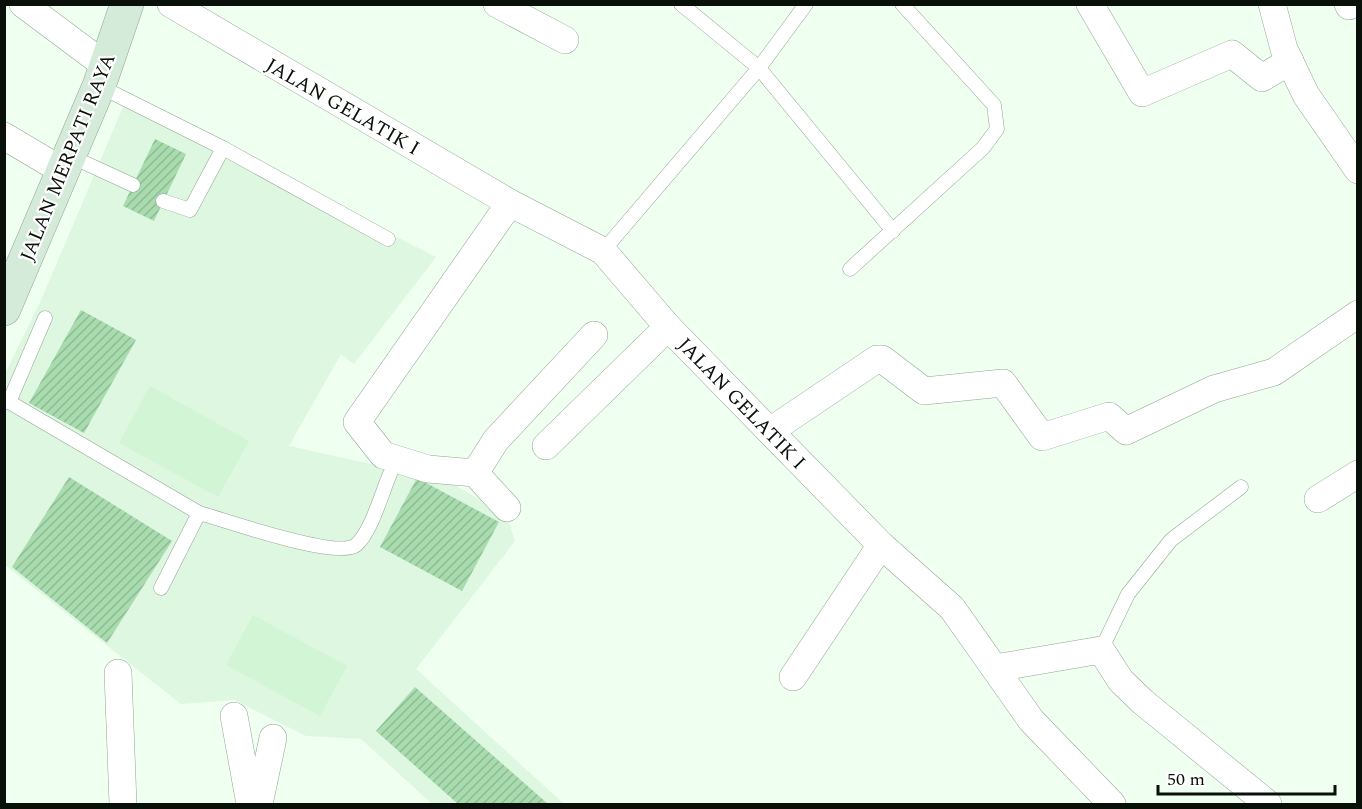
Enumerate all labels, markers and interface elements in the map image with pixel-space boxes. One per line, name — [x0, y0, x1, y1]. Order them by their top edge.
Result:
street label: JALAN MERPATI RAYA — [12, 49, 123, 266]
street label: JALAN GELATIK I — [260, 50, 425, 163]
street label: JALAN GELATIK I — [670, 331, 812, 477]
scale bar — [1158, 758, 1335, 796]
text: 50 m — [1167, 766, 1205, 793]

